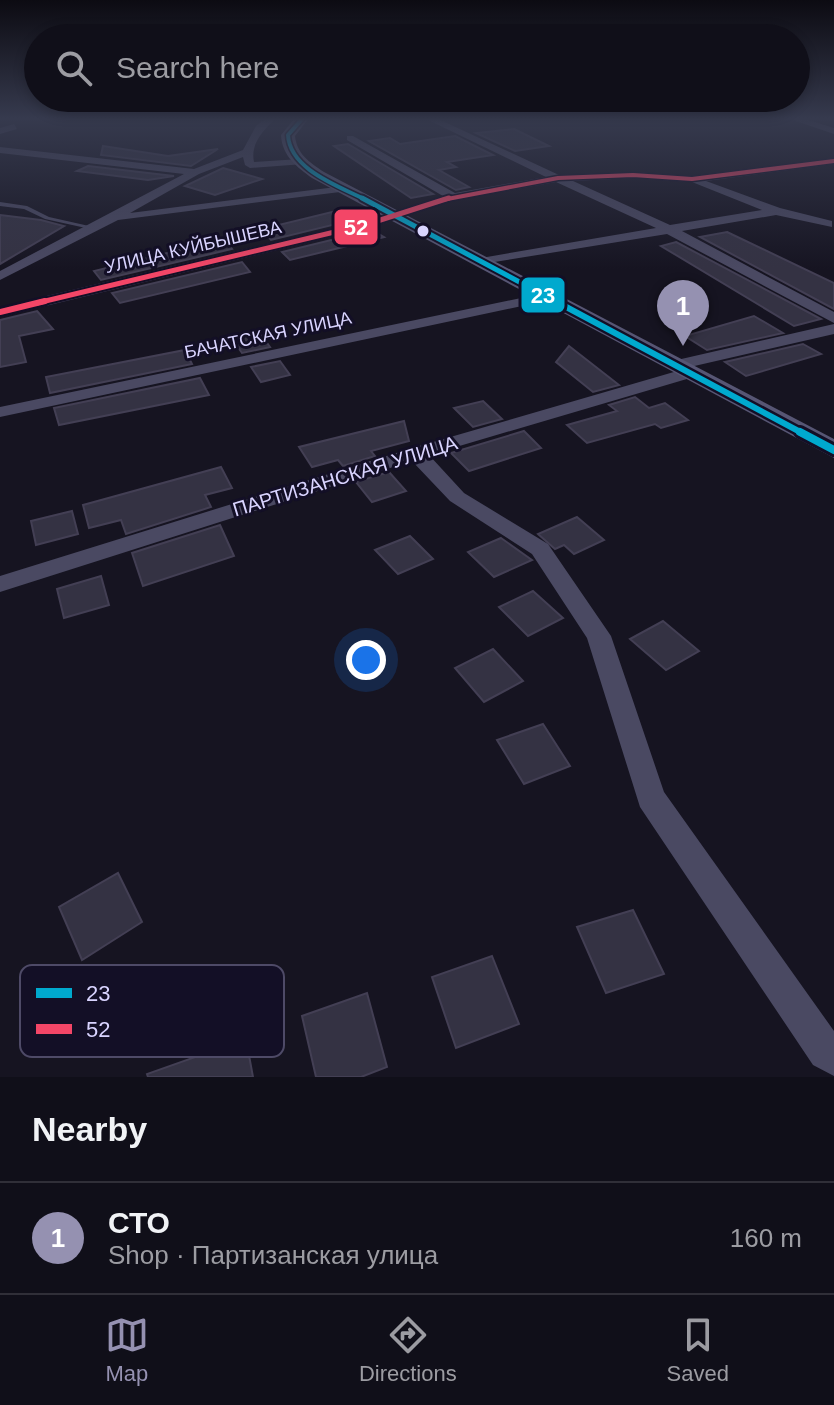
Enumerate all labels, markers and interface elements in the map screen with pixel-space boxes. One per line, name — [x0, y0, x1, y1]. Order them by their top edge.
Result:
search box — [24, 24, 810, 112]
icon: search — [52, 46, 96, 90]
text: Search here — [116, 51, 279, 84]
line badge: 52 — [333, 208, 379, 246]
text: 52 — [344, 215, 368, 240]
street label: УЛИЦА КУЙБЫШЕВА — [103, 216, 283, 277]
unlabelled marker — [415, 223, 431, 239]
line badge: 23 — [520, 276, 566, 314]
pin: 1 — [657, 280, 709, 346]
text: 23 — [531, 283, 555, 308]
street label: БАЧАТСКАЯ УЛИЦА — [183, 308, 353, 362]
street label: ПАРТИЗАНСКАЯ УЛИЦА — [230, 431, 461, 521]
your location — [346, 640, 386, 680]
legend — [20, 965, 284, 1057]
text: 23 — [86, 981, 110, 1006]
text: 52 — [86, 1017, 110, 1042]
text: Nearby — [32, 1110, 147, 1148]
text: СТО — [108, 1206, 170, 1239]
text: 1 — [51, 1223, 65, 1253]
text: 160 m — [730, 1223, 802, 1253]
text: Shop · Партизанская улица — [108, 1240, 438, 1270]
tab: Map — [105, 1313, 149, 1387]
tab: Directions — [359, 1313, 457, 1387]
tab: Saved — [667, 1313, 729, 1387]

